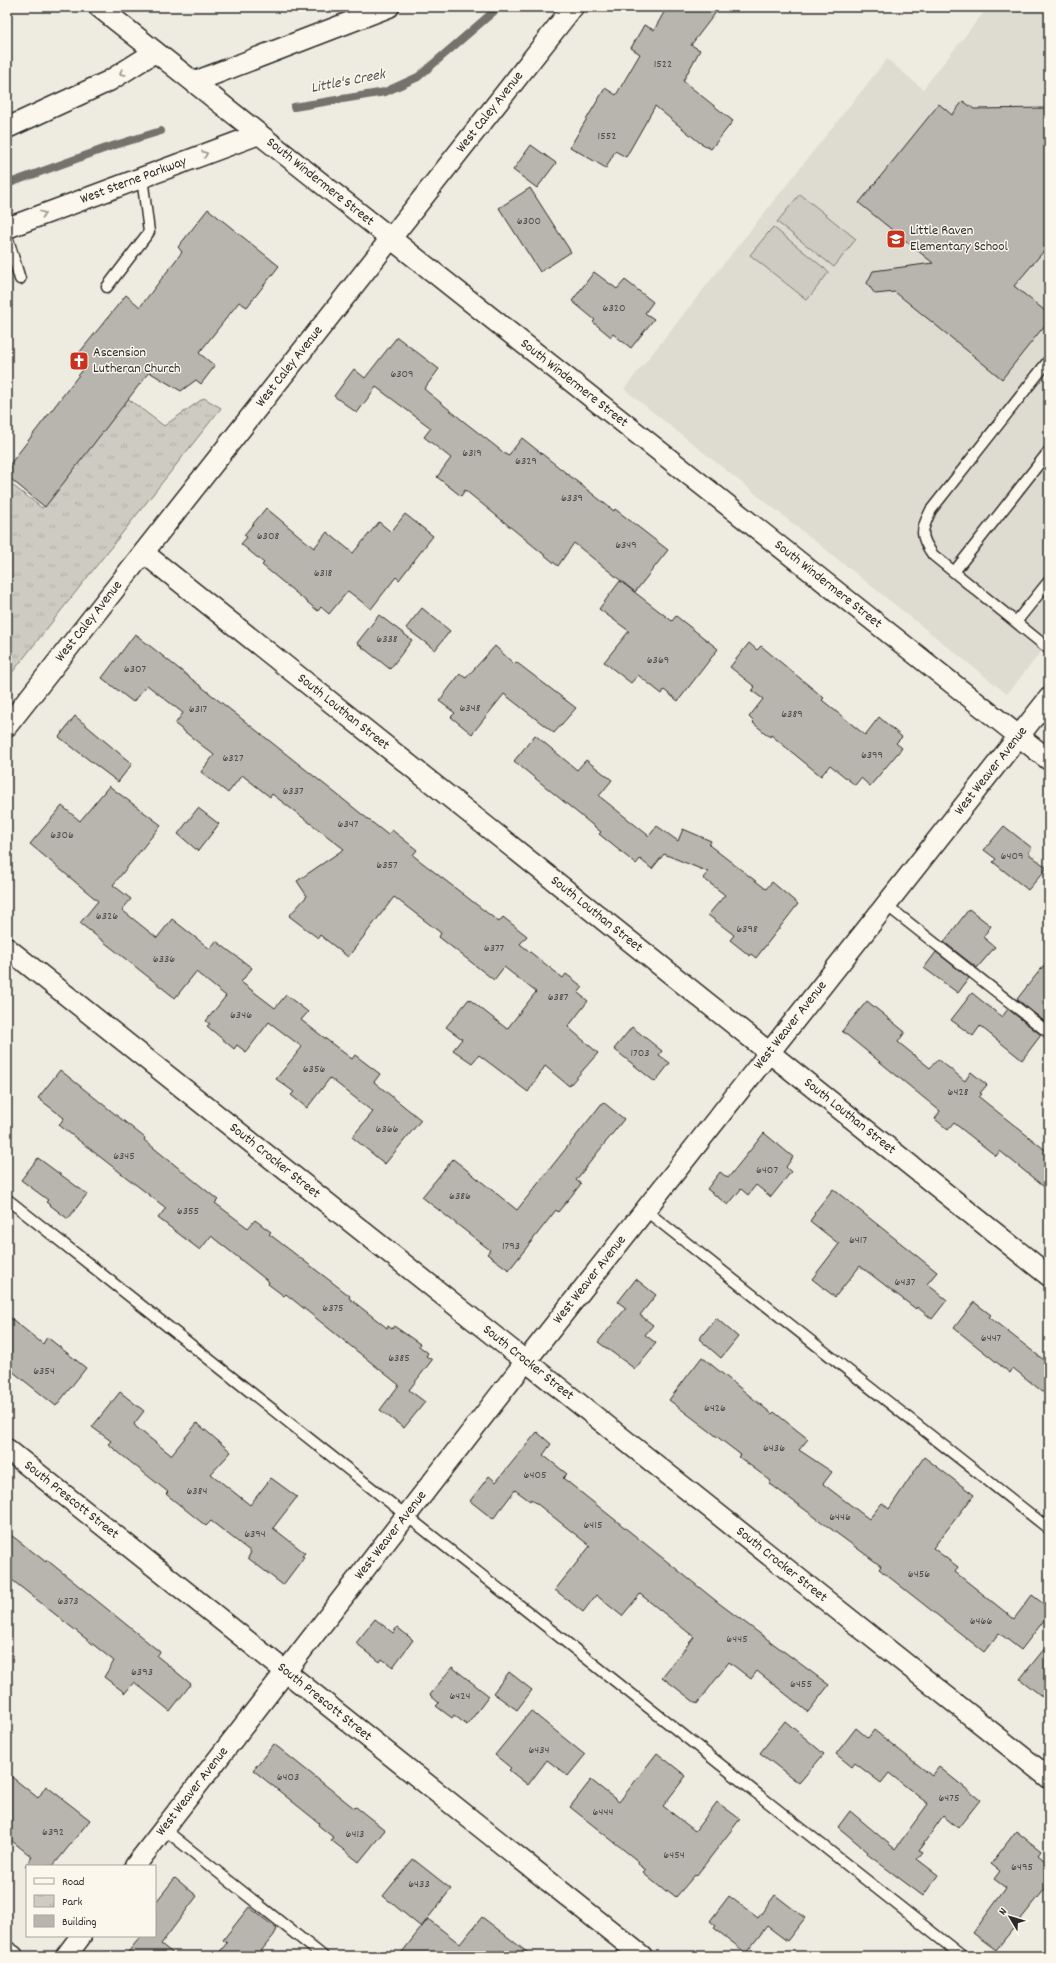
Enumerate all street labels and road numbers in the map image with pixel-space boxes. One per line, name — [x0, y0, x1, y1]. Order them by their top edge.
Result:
street label: West Caley Avenue — [452, 67, 528, 157]
street label: South Windermere Street — [262, 133, 378, 231]
street label: West Sterne Parkway — [77, 152, 190, 210]
street label: West Caley Avenue — [251, 322, 328, 412]
street label: South Windermere Street — [516, 334, 632, 433]
street label: South Windermere Street — [770, 536, 886, 634]
street label: West Caley Avenue — [51, 577, 128, 666]
street label: South Louthan Street — [293, 669, 394, 755]
street label: West Weaver Avenue — [950, 722, 1033, 820]
street label: South Louthan Street — [546, 871, 647, 958]
street label: West Weaver Avenue — [749, 977, 832, 1074]
street label: South Louthan Street — [799, 1073, 900, 1160]
street label: South Crocker Street — [225, 1118, 324, 1204]
street label: West Weaver Avenue — [549, 1231, 631, 1329]
street label: South Crocker Street — [478, 1320, 578, 1406]
street label: South Prescott Street — [19, 1456, 123, 1544]
street label: West Weaver Avenue — [350, 1487, 432, 1584]
street label: South Crocker Street — [731, 1522, 831, 1607]
street label: South Prescott Street — [273, 1658, 376, 1746]
street label: West Weaver Avenue — [152, 1743, 234, 1841]

